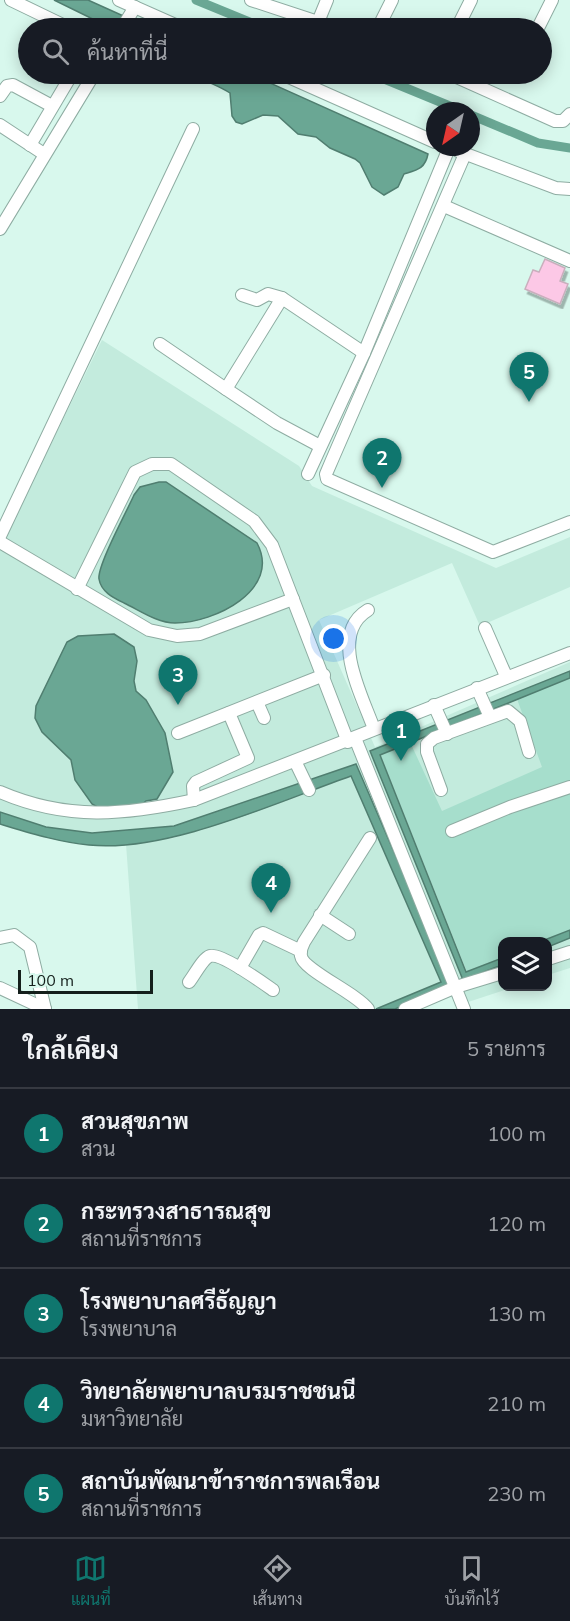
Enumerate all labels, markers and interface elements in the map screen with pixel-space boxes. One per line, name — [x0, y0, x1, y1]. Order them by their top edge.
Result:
search box — [18, 18, 552, 84]
icon: search — [39, 35, 72, 68]
text: ค้นหาที่นี่ — [87, 38, 167, 66]
north arrow — [426, 102, 480, 156]
pin: 5 — [510, 352, 548, 402]
pin: 2 — [362, 438, 401, 488]
your location — [319, 624, 348, 653]
pin: 3 — [158, 656, 198, 705]
pin: 1 — [382, 712, 420, 761]
pin: 4 — [252, 864, 290, 913]
map controls — [498, 937, 552, 991]
button: layers — [498, 937, 552, 991]
scale bar — [18, 967, 153, 995]
text: 100 m — [27, 970, 74, 990]
text: ใกล้เคียง — [24, 1033, 119, 1066]
text: 5 รายการ — [467, 1036, 546, 1061]
text: สวนสุขภาพ — [81, 1107, 189, 1135]
text: 1 — [38, 1121, 50, 1146]
text: 100 m — [487, 1121, 546, 1146]
text: สวน — [81, 1136, 116, 1161]
text: กระทรวงสาธารณสุข — [81, 1197, 271, 1225]
text: 2 — [38, 1211, 50, 1236]
text: 120 m — [487, 1211, 546, 1236]
text: สถานที่ราชการ — [81, 1226, 202, 1251]
text: โรงพยาบาลศรีธัญญา — [81, 1287, 277, 1315]
text: 3 — [38, 1301, 50, 1326]
text: 130 m — [487, 1301, 546, 1326]
text: โรงพยาบาล — [81, 1316, 177, 1341]
text: วิทยาลัยพยาบาลบรมราชชนนี — [81, 1377, 356, 1405]
text: 4 — [38, 1391, 50, 1416]
text: 210 m — [487, 1391, 546, 1416]
text: มหาวิทยาลัย — [81, 1406, 183, 1431]
text: สถาบันพัฒนาข้าราชการพลเรือน — [81, 1467, 380, 1495]
text: 5 — [38, 1481, 50, 1506]
text: 230 m — [487, 1481, 546, 1506]
text: สถานที่ราชการ — [81, 1496, 202, 1521]
tab: แผนที่ — [71, 1552, 111, 1609]
tab: เส้นทาง — [253, 1552, 303, 1609]
tab: บันทึกไว้ — [444, 1552, 499, 1609]

